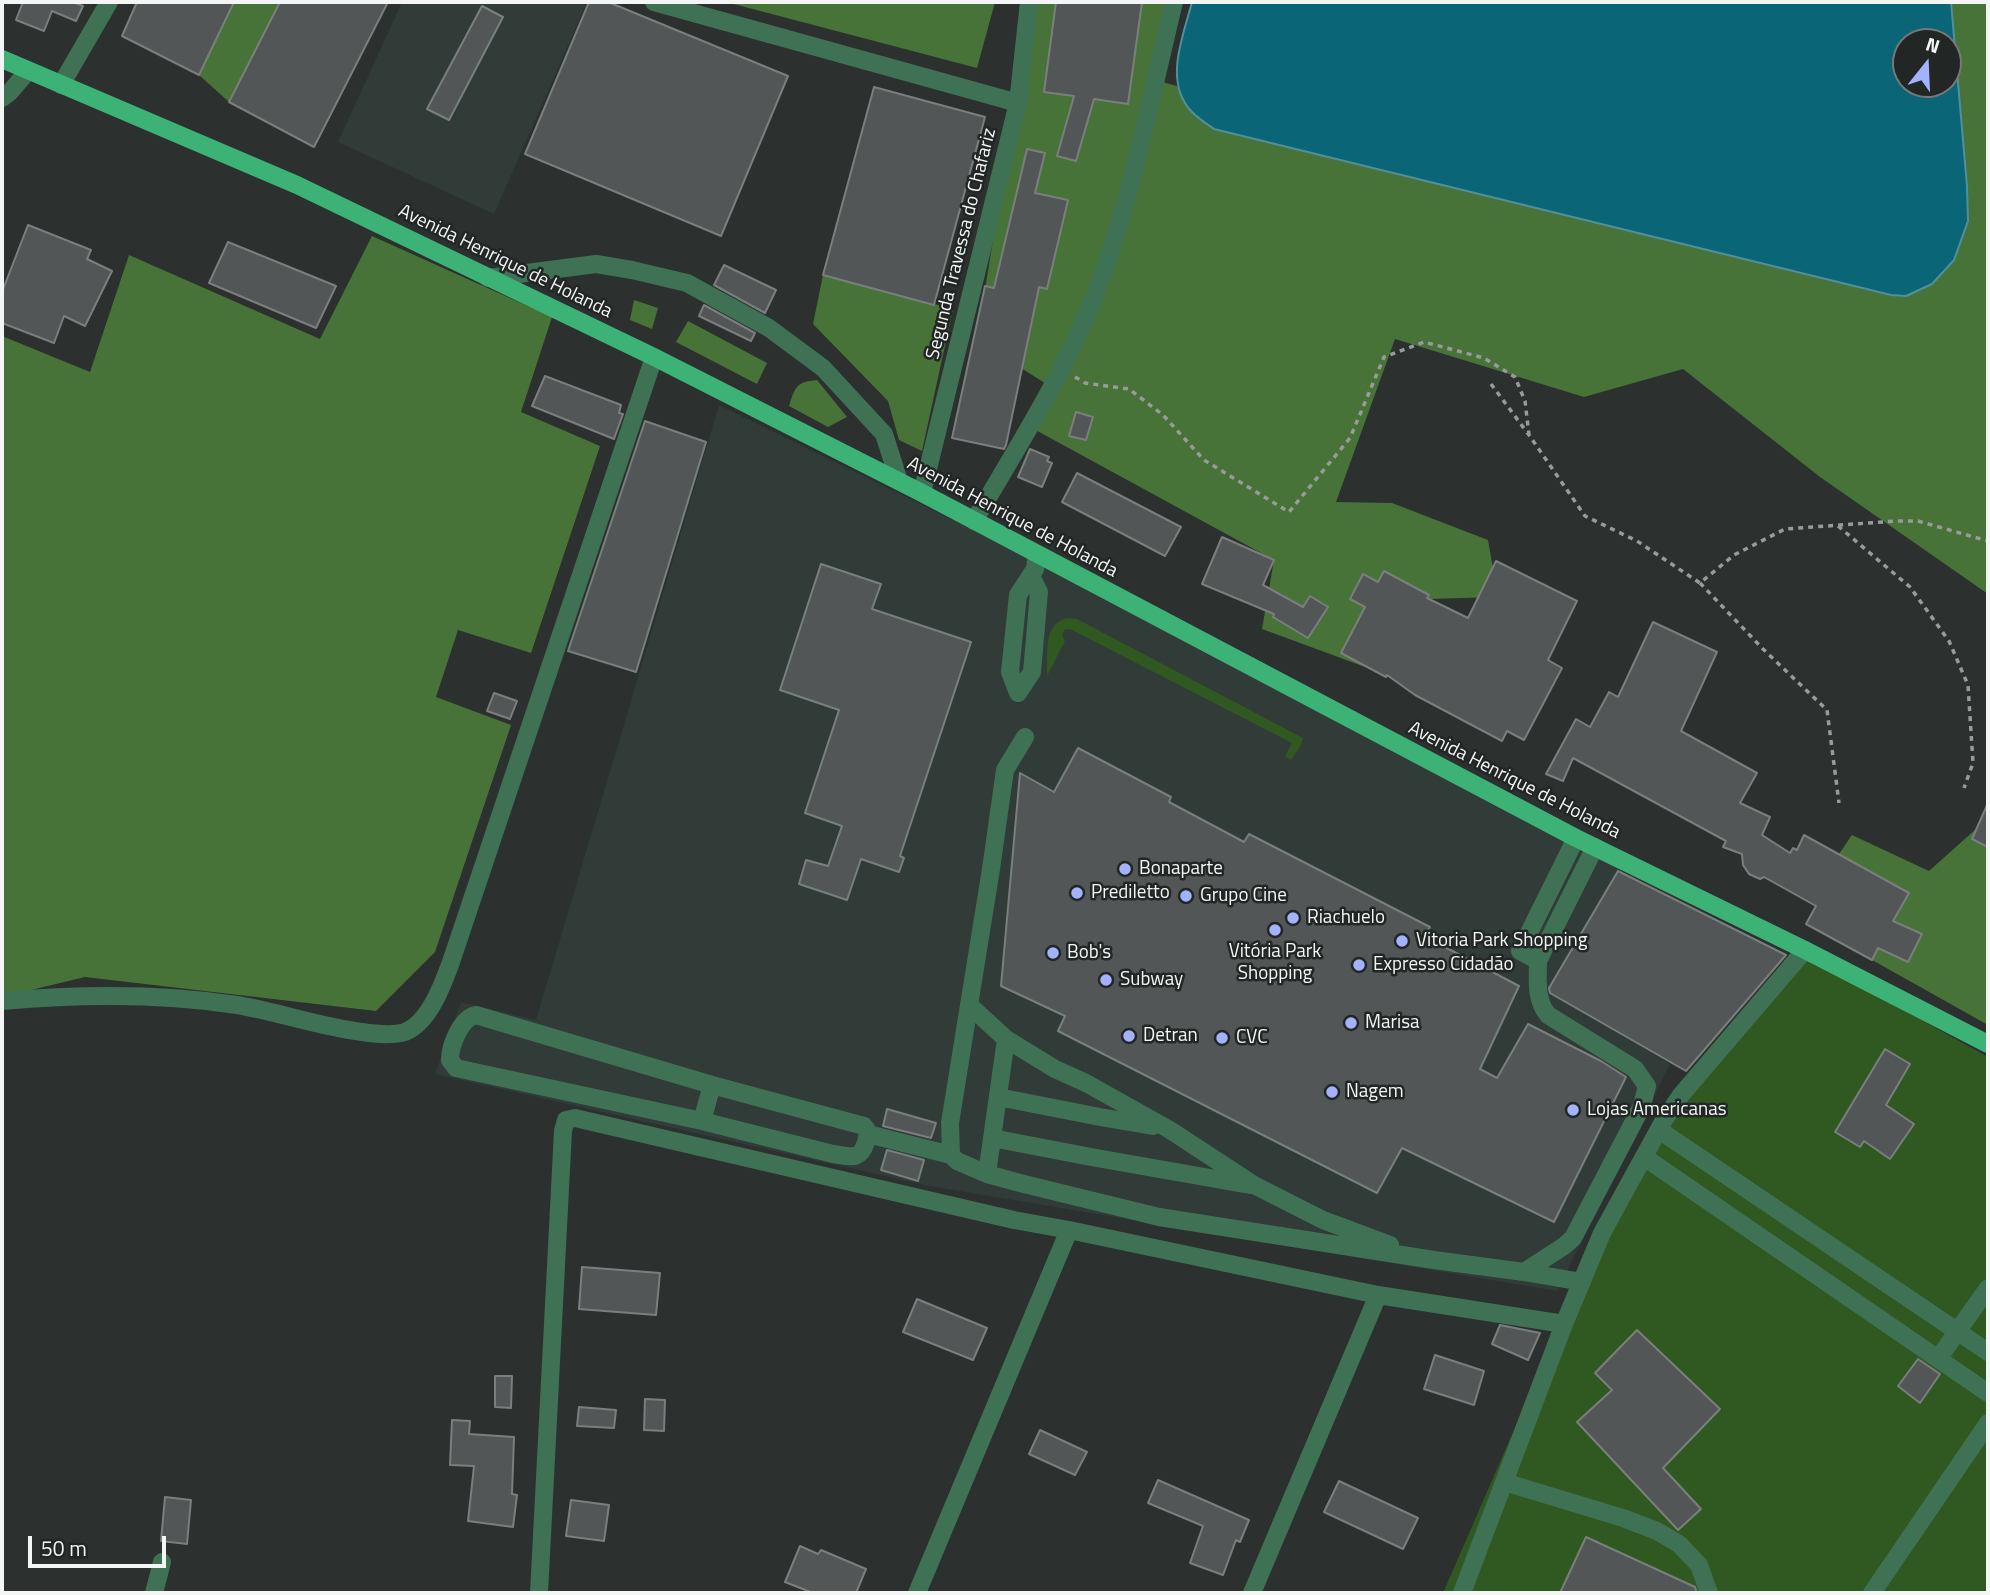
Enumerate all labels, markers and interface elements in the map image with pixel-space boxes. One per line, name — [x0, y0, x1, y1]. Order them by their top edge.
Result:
north arrow — [1892, 28, 1962, 98]
text: N — [1922, 29, 1944, 60]
street label: Segunda Travessa do Chafariz — [922, 126, 1002, 362]
street label: Avenida Henrique de Holanda — [394, 200, 616, 324]
street label: Avenida Henrique de Holanda — [903, 453, 1121, 583]
street label: Avenida Henrique de Holanda — [1404, 717, 1624, 845]
place label: Bonaparte — [1139, 858, 1223, 880]
marker: Bonaparte — [1117, 861, 1133, 877]
place label: Prediletto — [1091, 882, 1170, 904]
marker: Prediletto — [1069, 885, 1085, 901]
place label: Grupo Cine — [1200, 885, 1287, 907]
marker: Grupo Cine — [1178, 888, 1194, 904]
place label: Riachuelo — [1307, 907, 1385, 929]
marker: Riachuelo — [1285, 910, 1301, 926]
marker: Vitória Park Shopping — [1267, 922, 1283, 938]
place label: Vitoria Park Shopping — [1416, 930, 1588, 952]
marker: Vitoria Park Shopping — [1394, 933, 1410, 949]
place label: Vitória Park Shopping — [1229, 941, 1321, 985]
place label: Bob's — [1067, 942, 1111, 964]
marker: Bob's — [1045, 945, 1061, 961]
place label: Expresso Cidadão — [1373, 954, 1514, 976]
marker: Expresso Cidadão — [1351, 957, 1367, 973]
place label: Subway — [1120, 969, 1183, 991]
marker: Subway — [1098, 972, 1114, 988]
place label: Marisa — [1365, 1012, 1420, 1034]
marker: Marisa — [1343, 1015, 1359, 1031]
place label: Detran — [1143, 1025, 1198, 1047]
place label: CVC — [1236, 1027, 1268, 1049]
marker: Detran — [1121, 1028, 1137, 1044]
marker: CVC — [1214, 1030, 1230, 1046]
place label: Nagem — [1346, 1081, 1404, 1103]
marker: Nagem — [1324, 1084, 1340, 1100]
place label: Lojas Americanas — [1587, 1099, 1727, 1121]
marker: Lojas Americanas — [1565, 1102, 1581, 1118]
scale bar — [32, 1522, 170, 1566]
text: 50 m — [41, 1532, 87, 1564]

